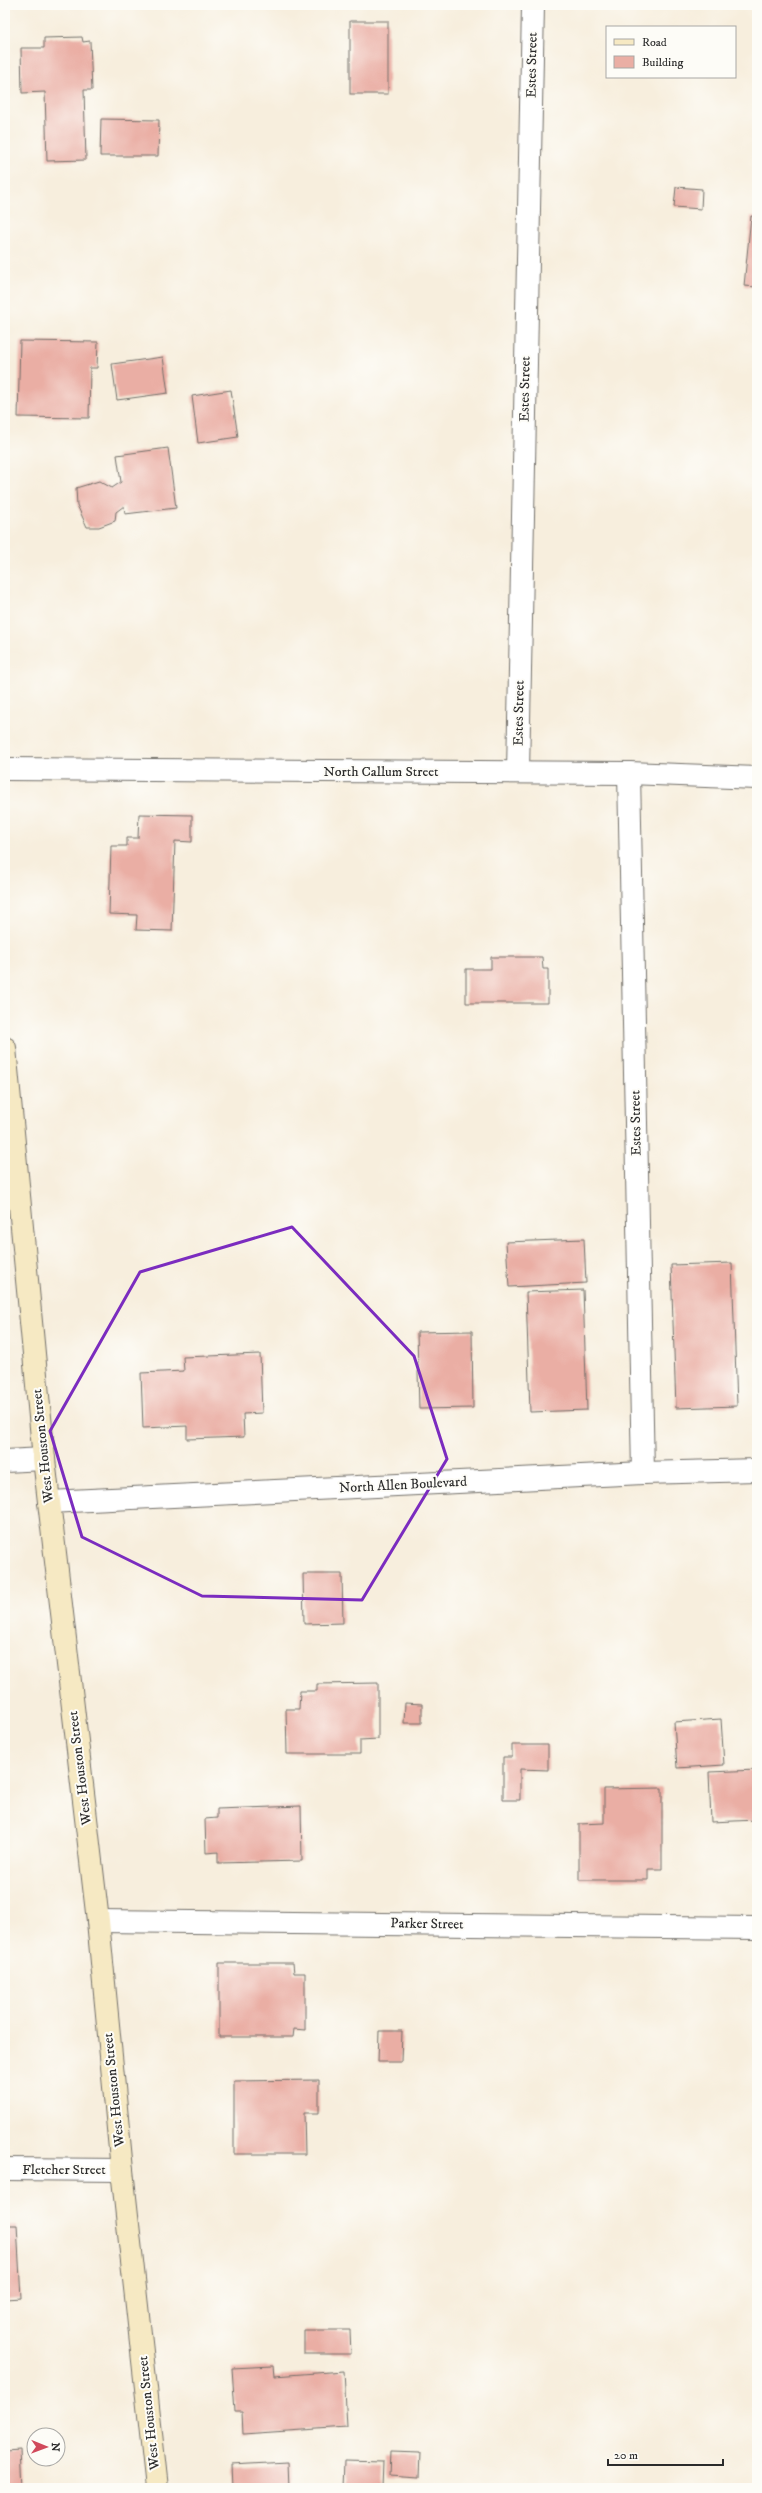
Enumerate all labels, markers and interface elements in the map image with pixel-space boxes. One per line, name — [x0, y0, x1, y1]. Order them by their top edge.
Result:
legend — [606, 26, 736, 78]
street label: Estes Street — [522, 32, 542, 98]
text: Road — [642, 35, 667, 50]
text: Building — [642, 55, 683, 70]
street label: Estes Street — [515, 356, 535, 422]
street label: Estes Street — [509, 680, 529, 746]
street label: North Callum Street — [323, 763, 439, 781]
street label: Estes Street — [626, 1090, 646, 1156]
street label: West Houston Street — [28, 1388, 58, 1505]
street label: North Allen Boulevard — [339, 1473, 467, 1497]
street label: West Houston Street — [64, 1710, 96, 1827]
street label: Parker Street — [390, 1914, 464, 1934]
street label: West Houston Street — [99, 2032, 129, 2149]
street label: Fletcher Street — [22, 2161, 106, 2179]
street label: West Houston Street — [134, 2355, 164, 2472]
north arrow — [26, 2427, 66, 2467]
scale bar — [608, 2441, 723, 2467]
text: N — [48, 2443, 62, 2452]
text: 20 m — [614, 2448, 638, 2463]

